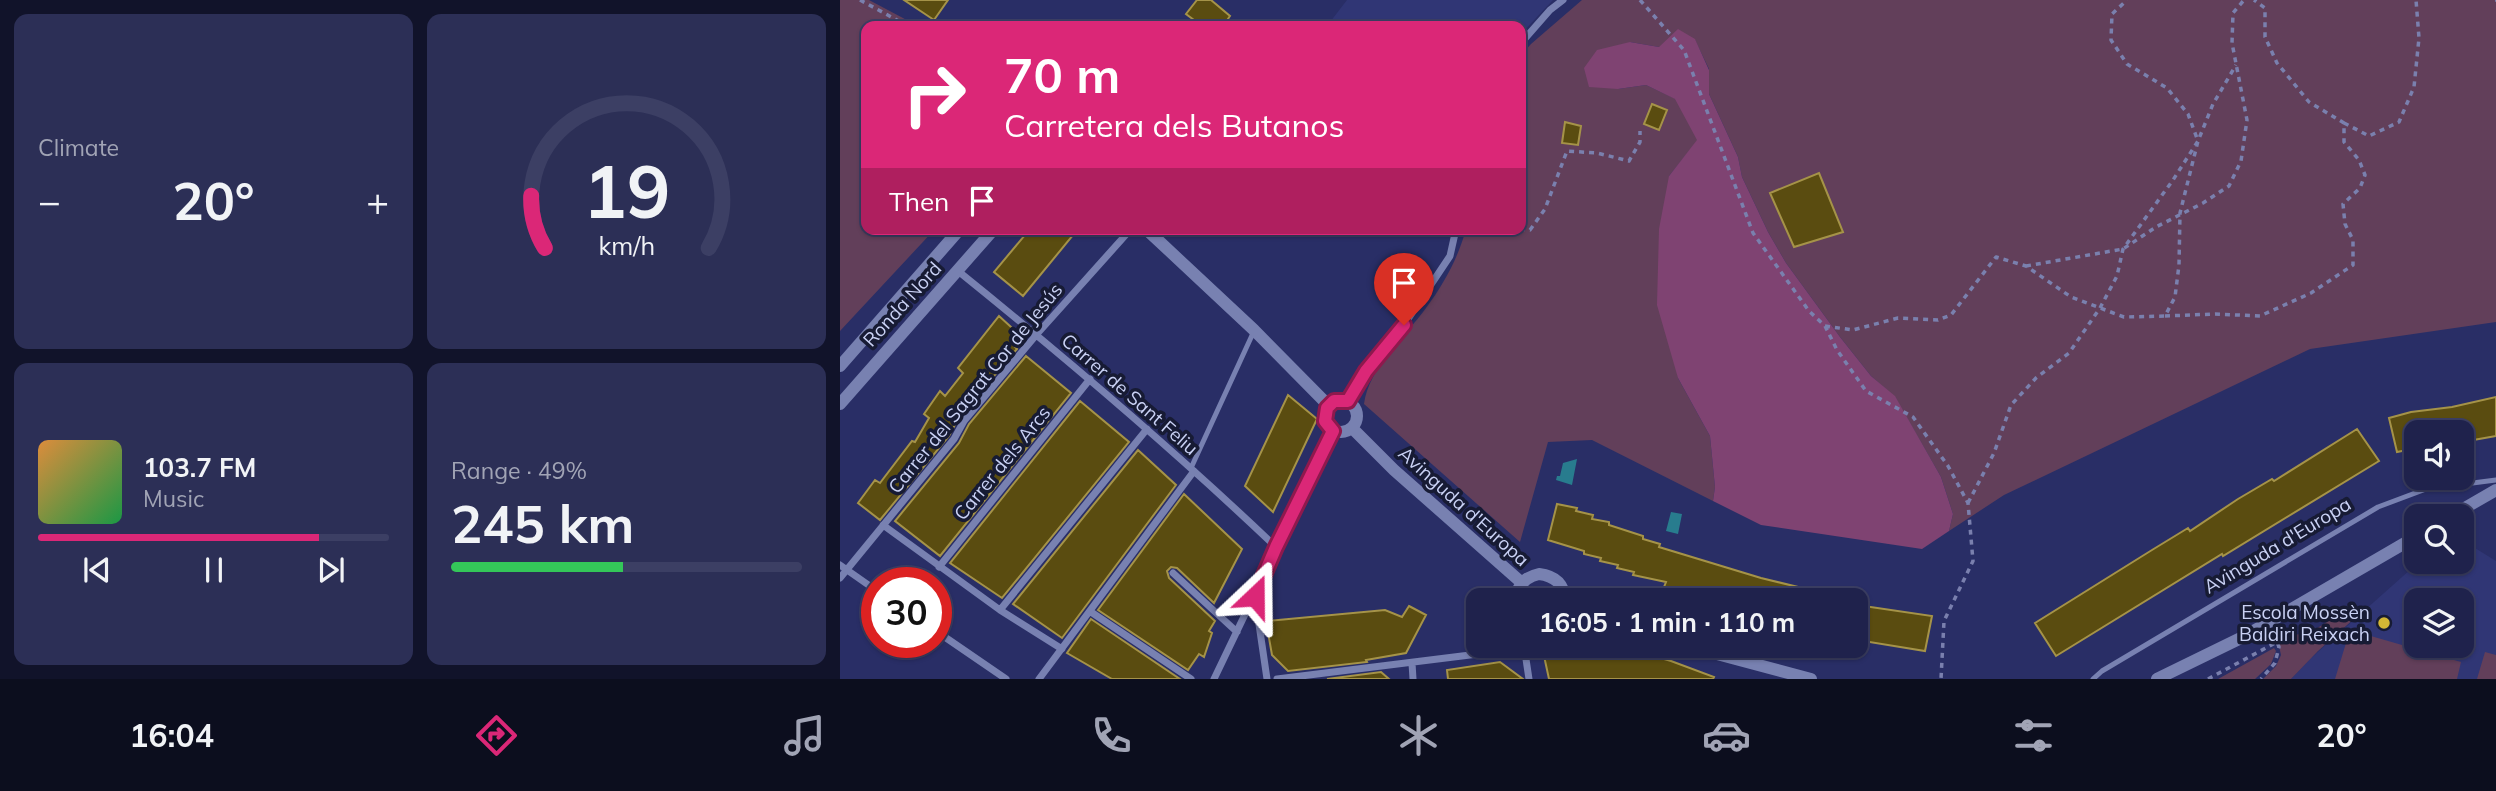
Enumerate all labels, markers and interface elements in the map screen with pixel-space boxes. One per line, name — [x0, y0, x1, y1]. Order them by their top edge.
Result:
text: 70 m — [1004, 44, 1120, 105]
icon: right — [889, 49, 980, 140]
text: Carretera dels Butanos — [1004, 105, 1344, 145]
text: Climate — [38, 133, 119, 162]
text: 19 — [583, 145, 670, 236]
text: 20° — [172, 168, 255, 233]
text: − — [38, 177, 61, 225]
text: + — [366, 177, 389, 225]
icon: arrive — [963, 182, 1001, 220]
text: Then — [889, 185, 949, 218]
text: km/h — [598, 229, 655, 260]
pin — [1374, 253, 1434, 325]
street label: Ronda Nord — [858, 257, 946, 351]
icon: arrive — [1385, 264, 1423, 302]
street label: Carrer del Sagrat Cor de Jesús — [883, 278, 1067, 498]
street label: Carrer de Sant Feliu — [1057, 328, 1203, 460]
street label: Carrer dels Arcs — [949, 401, 1055, 525]
map controls — [2404, 420, 2474, 658]
button: sound — [2404, 420, 2474, 490]
street label: Avinguda d'Europa — [1394, 441, 1534, 571]
text: 103.7 FM — [143, 451, 256, 484]
text: Range · 49% — [451, 456, 587, 485]
text: Music — [143, 484, 204, 513]
text: 245 km — [451, 491, 634, 556]
street label: Avinguda d'Europa — [2199, 492, 2355, 598]
button: search — [2404, 504, 2474, 574]
icon: previous — [78, 551, 116, 589]
icon: pause — [195, 551, 233, 589]
icon: next — [312, 551, 350, 589]
position arrow — [1218, 559, 1292, 633]
speed limit sign: 30 — [861, 567, 952, 658]
button: layers — [2404, 588, 2474, 658]
place label: Escola Mossèn Baldiri Reixach — [2239, 600, 2370, 646]
text: 16:05 · 1 min · 110 m — [1539, 606, 1795, 639]
marker: Escola Mossèn Baldiri Reixach — [2376, 615, 2392, 631]
icon: directions — [472, 711, 521, 760]
icon: music — [780, 711, 829, 760]
icon: phone — [1087, 711, 1136, 760]
icon: climate — [1394, 711, 1443, 760]
icon: car — [1702, 711, 1751, 760]
icon: filters — [2009, 711, 2058, 760]
text: 16:04 — [129, 715, 214, 755]
text: 20° — [2316, 715, 2367, 755]

